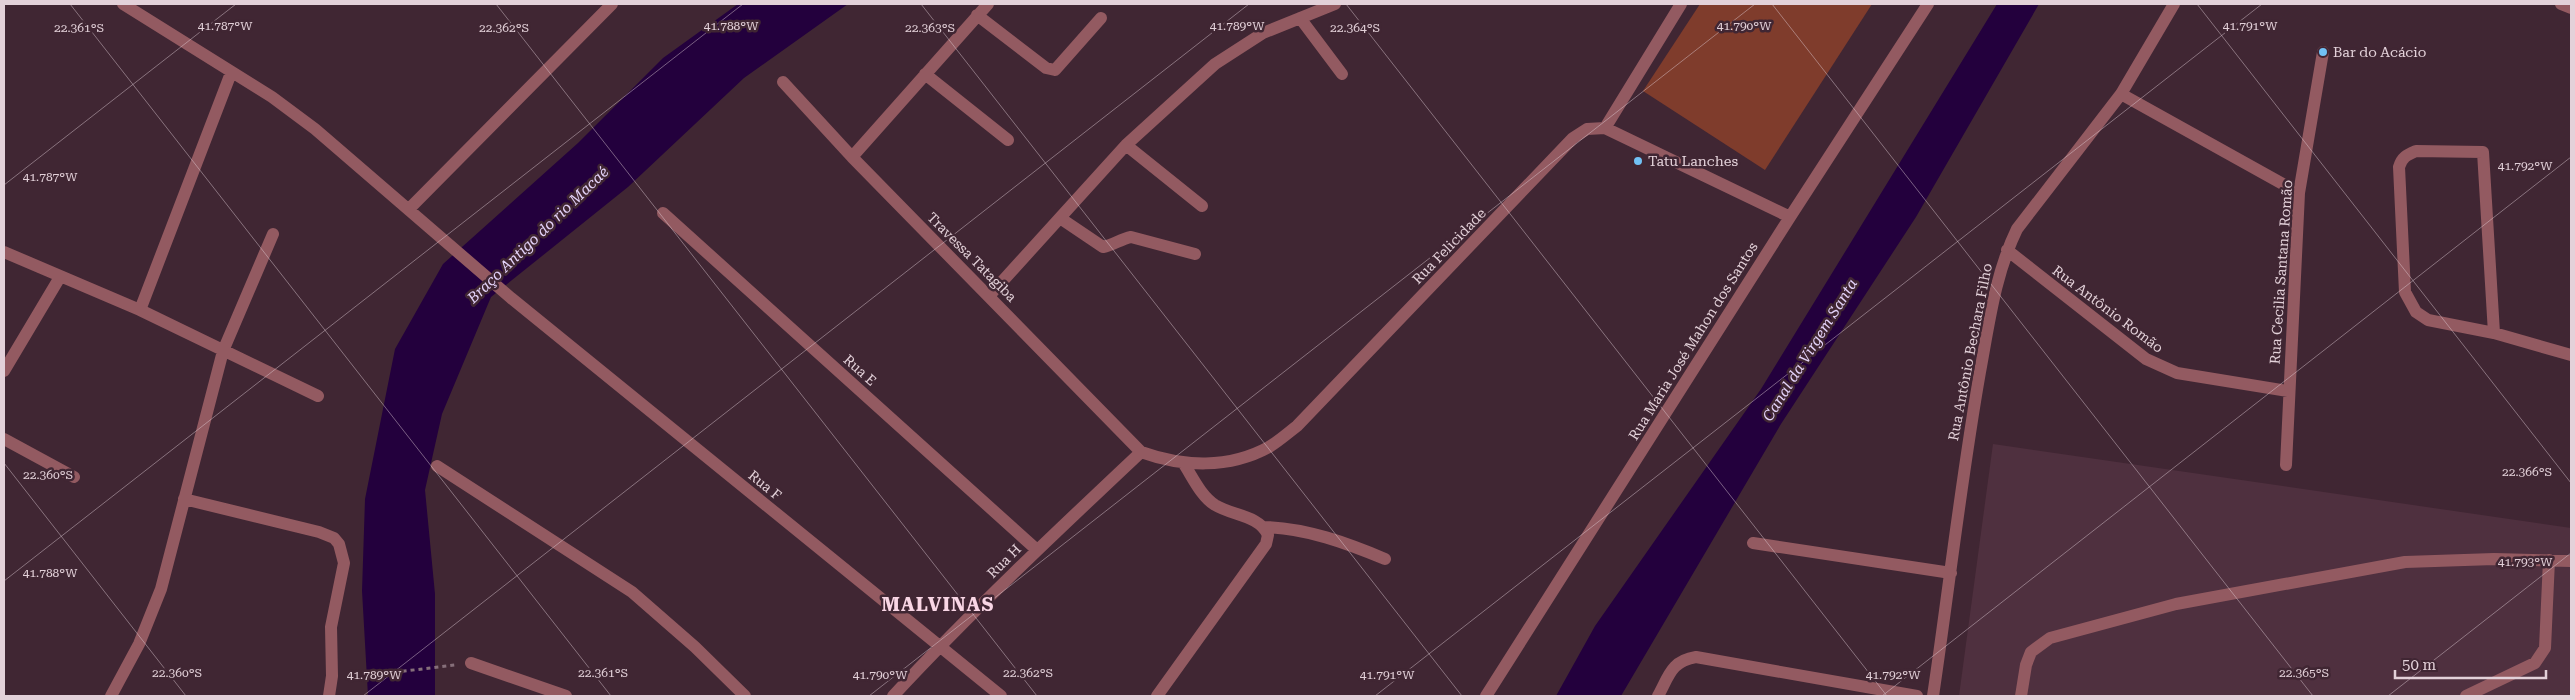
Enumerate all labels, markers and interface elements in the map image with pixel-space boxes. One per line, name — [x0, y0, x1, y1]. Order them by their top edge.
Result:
text: 41.787°W — [198, 19, 253, 33]
text: 41.788°W — [704, 19, 759, 33]
text: 41.789°W — [1210, 19, 1265, 33]
text: 41.790°W — [1717, 19, 1772, 33]
text: 41.791°W — [2223, 19, 2278, 33]
text: 22.361°S — [54, 21, 104, 35]
text: 22.362°S — [479, 21, 529, 35]
text: 22.363°S — [905, 21, 955, 35]
text: 22.364°S — [1330, 21, 1380, 35]
place label: Bar do Acácio — [2333, 44, 2426, 60]
marker: Bar do Acácio — [2317, 46, 2329, 58]
place label: Tatu Lanches — [1648, 153, 1738, 169]
marker: Tatu Lanches — [1632, 155, 1644, 167]
text: 41.792°W — [2498, 159, 2553, 173]
water label: Braço Antigo do rio Macaé — [463, 163, 612, 308]
text: 41.787°W — [23, 170, 78, 184]
street label: Rua Cecilia Santana Romão — [2267, 179, 2295, 365]
street label: Rua Felicidade — [1409, 205, 1489, 287]
street label: Travessa Tatagiba — [924, 209, 1020, 305]
street label: Rua Maria José Mahon dos Santos — [1625, 239, 1761, 443]
street label: Rua Antônio Bechara Filho — [1945, 262, 1995, 442]
street label: Rua Antônio Romão — [2050, 262, 2166, 356]
water label: Canal da Virgem Santa — [1759, 276, 1861, 424]
street label: Rua E — [840, 351, 880, 389]
text: 22.366°S — [2502, 465, 2552, 479]
street label: Rua F — [745, 467, 785, 503]
text: 22.360°S — [23, 468, 73, 482]
street label: Rua H — [984, 541, 1024, 581]
text: 41.793°W — [2498, 555, 2553, 569]
text: 41.788°W — [23, 566, 78, 580]
district label: MALVINAS — [882, 593, 994, 616]
scale bar — [2395, 648, 2546, 680]
text: 50 m — [2402, 656, 2437, 674]
text: 22.360°S — [152, 666, 202, 680]
text: 22.361°S — [578, 666, 628, 680]
text: 22.362°S — [1003, 666, 1053, 680]
text: 22.365°S — [2279, 666, 2329, 680]
text: 41.789°W — [347, 668, 402, 682]
text: 41.790°W — [853, 668, 908, 682]
text: 41.791°W — [1360, 668, 1415, 682]
text: 41.792°W — [1866, 668, 1921, 682]

